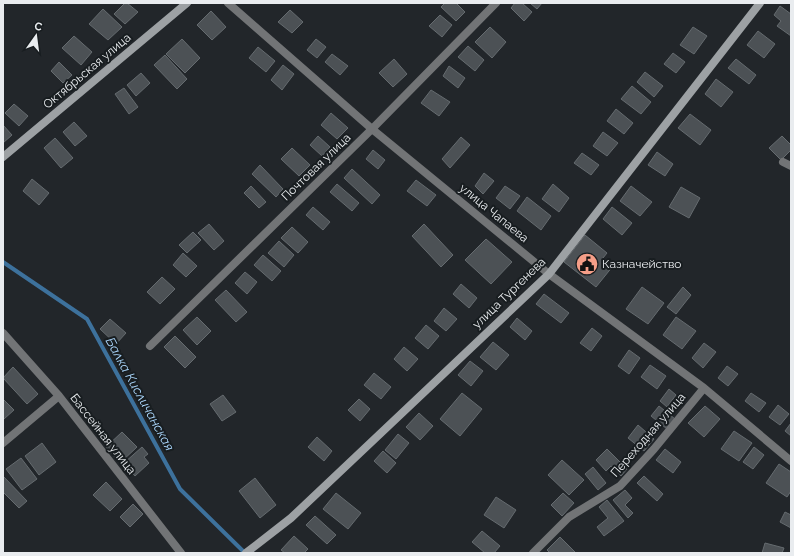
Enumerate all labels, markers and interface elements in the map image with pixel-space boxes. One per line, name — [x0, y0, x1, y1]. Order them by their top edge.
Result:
north arrow — [16, 16, 56, 56]
text: С — [33, 20, 44, 34]
street label: Октябрьская улица — [40, 30, 134, 112]
street label: Почтовая улица — [279, 130, 353, 204]
street label: улица Чапаева — [457, 181, 531, 245]
public building icon: Казначейство — [574, 251, 600, 277]
street label: улица Тургенева — [470, 255, 548, 331]
place label: Казначейство — [602, 257, 681, 271]
water label: Балка Кисличанская — [103, 335, 177, 453]
street label: Переходная улица — [608, 390, 688, 480]
street label: Бассейная улица — [67, 391, 139, 477]

